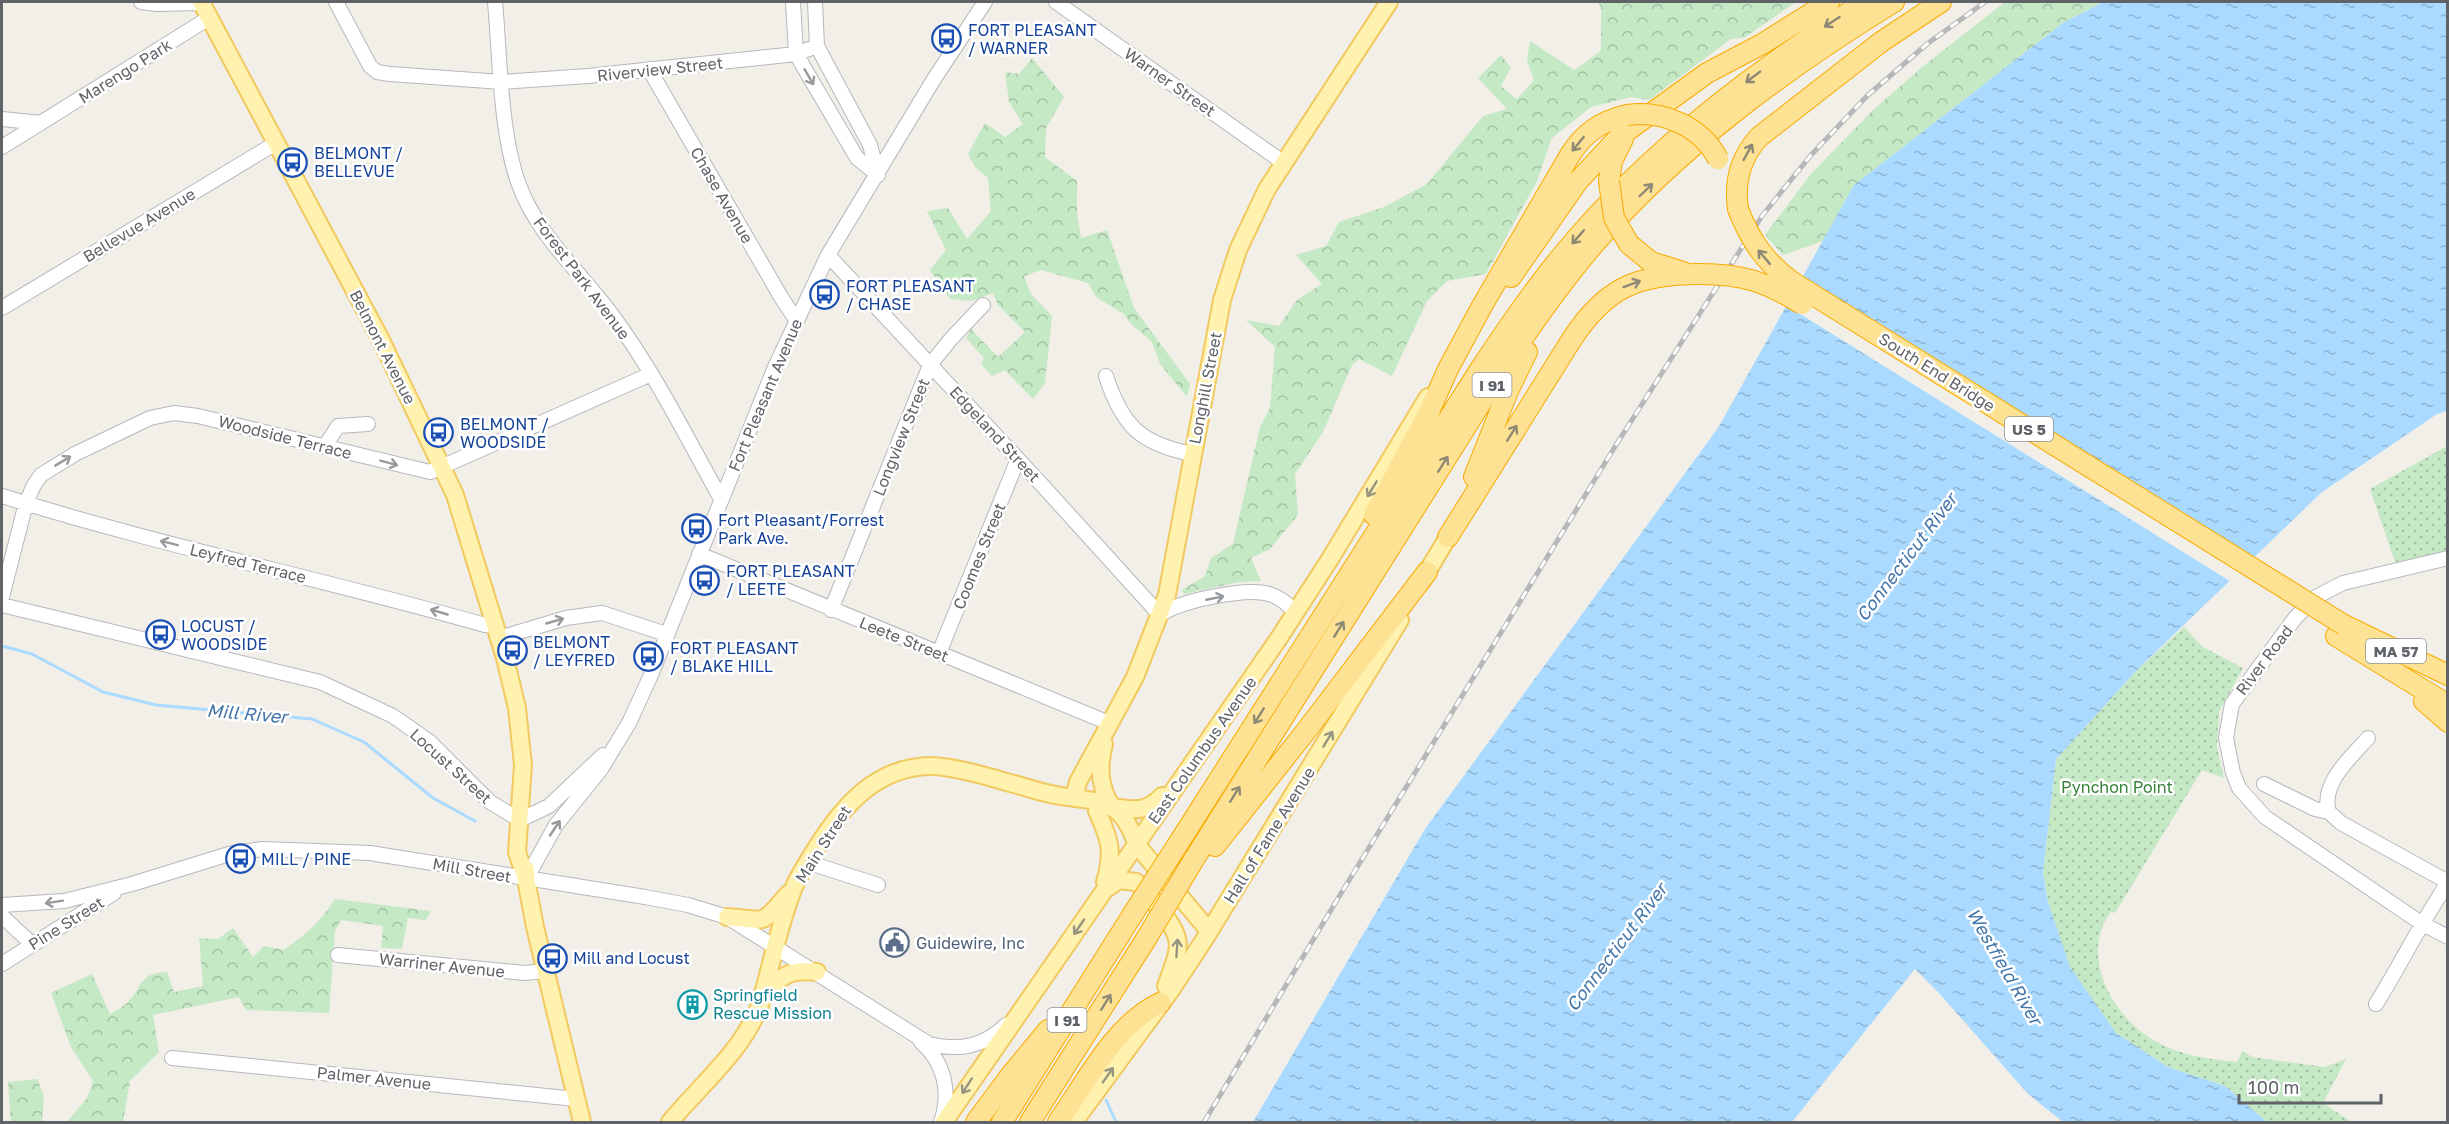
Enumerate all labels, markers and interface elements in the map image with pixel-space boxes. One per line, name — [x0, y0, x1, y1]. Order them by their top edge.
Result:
one-way arrow — [1824, 16, 1841, 29]
place label: FORT PLEASANT / WARNER — [968, 20, 1097, 58]
bus stop icon: FORT PLEASANT / WARNER — [931, 23, 963, 55]
street label: Marengo Park — [75, 34, 175, 108]
street label: Warner Street — [1121, 43, 1219, 121]
street label: Riverview Street — [596, 52, 724, 86]
one-way arrow — [803, 68, 815, 85]
one-way arrow — [1745, 71, 1761, 84]
one-way arrow — [1571, 136, 1584, 152]
place label: BELMONT / BELLEVUE — [314, 143, 403, 181]
street label: Chase Avenue — [686, 143, 758, 247]
one-way arrow — [1742, 144, 1754, 161]
bus stop icon: BELMONT / BELLEVUE — [277, 146, 309, 178]
one-way arrow — [1639, 183, 1654, 198]
street label: Bellevue Avenue — [79, 184, 199, 266]
street label: Forest Park Avenue — [529, 213, 635, 343]
one-way arrow — [1571, 229, 1585, 244]
one-way arrow — [1757, 250, 1771, 265]
place label: FORT PLEASANT / CHASE — [846, 276, 975, 314]
one-way arrow — [1622, 278, 1641, 289]
bus stop icon: FORT PLEASANT / CHASE — [809, 279, 841, 311]
street label: Belmont Avenue — [346, 287, 420, 407]
street label: Fort Pleasant Avenue — [724, 316, 806, 474]
street label: South End Bridge — [1875, 328, 1999, 416]
street label: Longhill Street — [1184, 330, 1226, 446]
road number: I 91 — [1472, 373, 1512, 397]
street label: Longview Street — [868, 375, 934, 499]
street label: Edgeland Street — [945, 382, 1045, 486]
street label: Woodside Terrace — [216, 411, 354, 463]
place label: BELMONT / WOODSIDE — [460, 414, 549, 452]
bus stop icon: BELMONT / WOODSIDE — [423, 417, 455, 449]
road number: US 5 — [2005, 417, 2053, 441]
one-way arrow — [1506, 426, 1518, 442]
one-way arrow — [54, 454, 71, 466]
one-way arrow — [1436, 455, 1449, 472]
one-way arrow — [379, 458, 398, 469]
one-way arrow — [1366, 480, 1378, 497]
water label: Connecticut River — [1851, 486, 1963, 625]
street label: Coomes Street — [948, 500, 1010, 612]
place label: Fort Pleasant/Forrest Park Ave. — [718, 510, 884, 548]
bus stop icon: Fort Pleasant/Forrest Park Ave. — [681, 513, 713, 545]
one-way arrow — [159, 537, 178, 549]
street label: Leyfred Terrace — [188, 539, 308, 587]
place label: FORT PLEASANT / LEETE — [726, 561, 855, 599]
bus stop icon: FORT PLEASANT / LEETE — [689, 564, 721, 596]
one-way arrow — [1205, 592, 1224, 603]
one-way arrow — [430, 606, 449, 617]
street label: Leete Street — [856, 612, 952, 666]
one-way arrow — [546, 615, 565, 626]
place label: LOCUST / WOODSIDE — [181, 616, 267, 654]
bus stop icon: LOCUST / WOODSIDE — [144, 619, 176, 651]
one-way arrow — [1333, 621, 1345, 638]
street label: River Road — [2231, 621, 2297, 699]
place label: BELMONT / LEYFRED — [533, 632, 615, 670]
bus stop icon: BELMONT / LEYFRED — [496, 635, 528, 667]
place label: FORT PLEASANT / BLAKE HILL — [670, 638, 799, 676]
road number: MA 57 — [2366, 639, 2426, 663]
bus stop icon: FORT PLEASANT / BLAKE HILL — [633, 641, 665, 673]
street label: East Columbus Avenue — [1143, 672, 1261, 828]
water label: Mill River — [206, 699, 291, 728]
one-way arrow — [1252, 707, 1264, 724]
street label: Locust Street — [406, 724, 496, 808]
one-way arrow — [1323, 731, 1335, 748]
street label: Hall of Fame Avenue — [1219, 763, 1319, 907]
park label: Pynchon Point — [2061, 777, 2173, 797]
one-way arrow — [1229, 786, 1241, 803]
street label: Main Street — [791, 802, 855, 886]
one-way arrow — [548, 820, 561, 837]
bus stop icon: MILL / PINE — [224, 843, 256, 875]
place label: MILL / PINE — [261, 849, 351, 869]
street label: Mill Street — [431, 853, 513, 887]
water label: Connecticut River — [1561, 876, 1673, 1015]
street label: Pine Street — [25, 892, 107, 954]
one-way arrow — [45, 897, 65, 908]
water label: Westfield River — [1963, 904, 2049, 1031]
one-way arrow — [1073, 918, 1085, 934]
public building icon: Guidewire, Inc — [879, 927, 911, 959]
place label: Guidewire, Inc — [916, 933, 1025, 953]
one-way arrow — [1172, 938, 1183, 958]
bus stop icon: Mill and Locust — [536, 942, 568, 974]
street label: Warriner Avenue — [378, 948, 506, 982]
place label: Mill and Locust — [573, 948, 690, 968]
place label: Springfield Rescue Mission — [713, 985, 832, 1023]
building icon: Springfield Rescue Mission — [676, 988, 708, 1020]
one-way arrow — [1100, 994, 1112, 1011]
road number: I 91 — [1048, 1008, 1086, 1032]
street label: Palmer Avenue — [316, 1062, 432, 1094]
one-way arrow — [1102, 1067, 1114, 1083]
scale bar — [2239, 1067, 2382, 1105]
text: 100 m — [2248, 1076, 2299, 1098]
one-way arrow — [961, 1078, 974, 1095]

